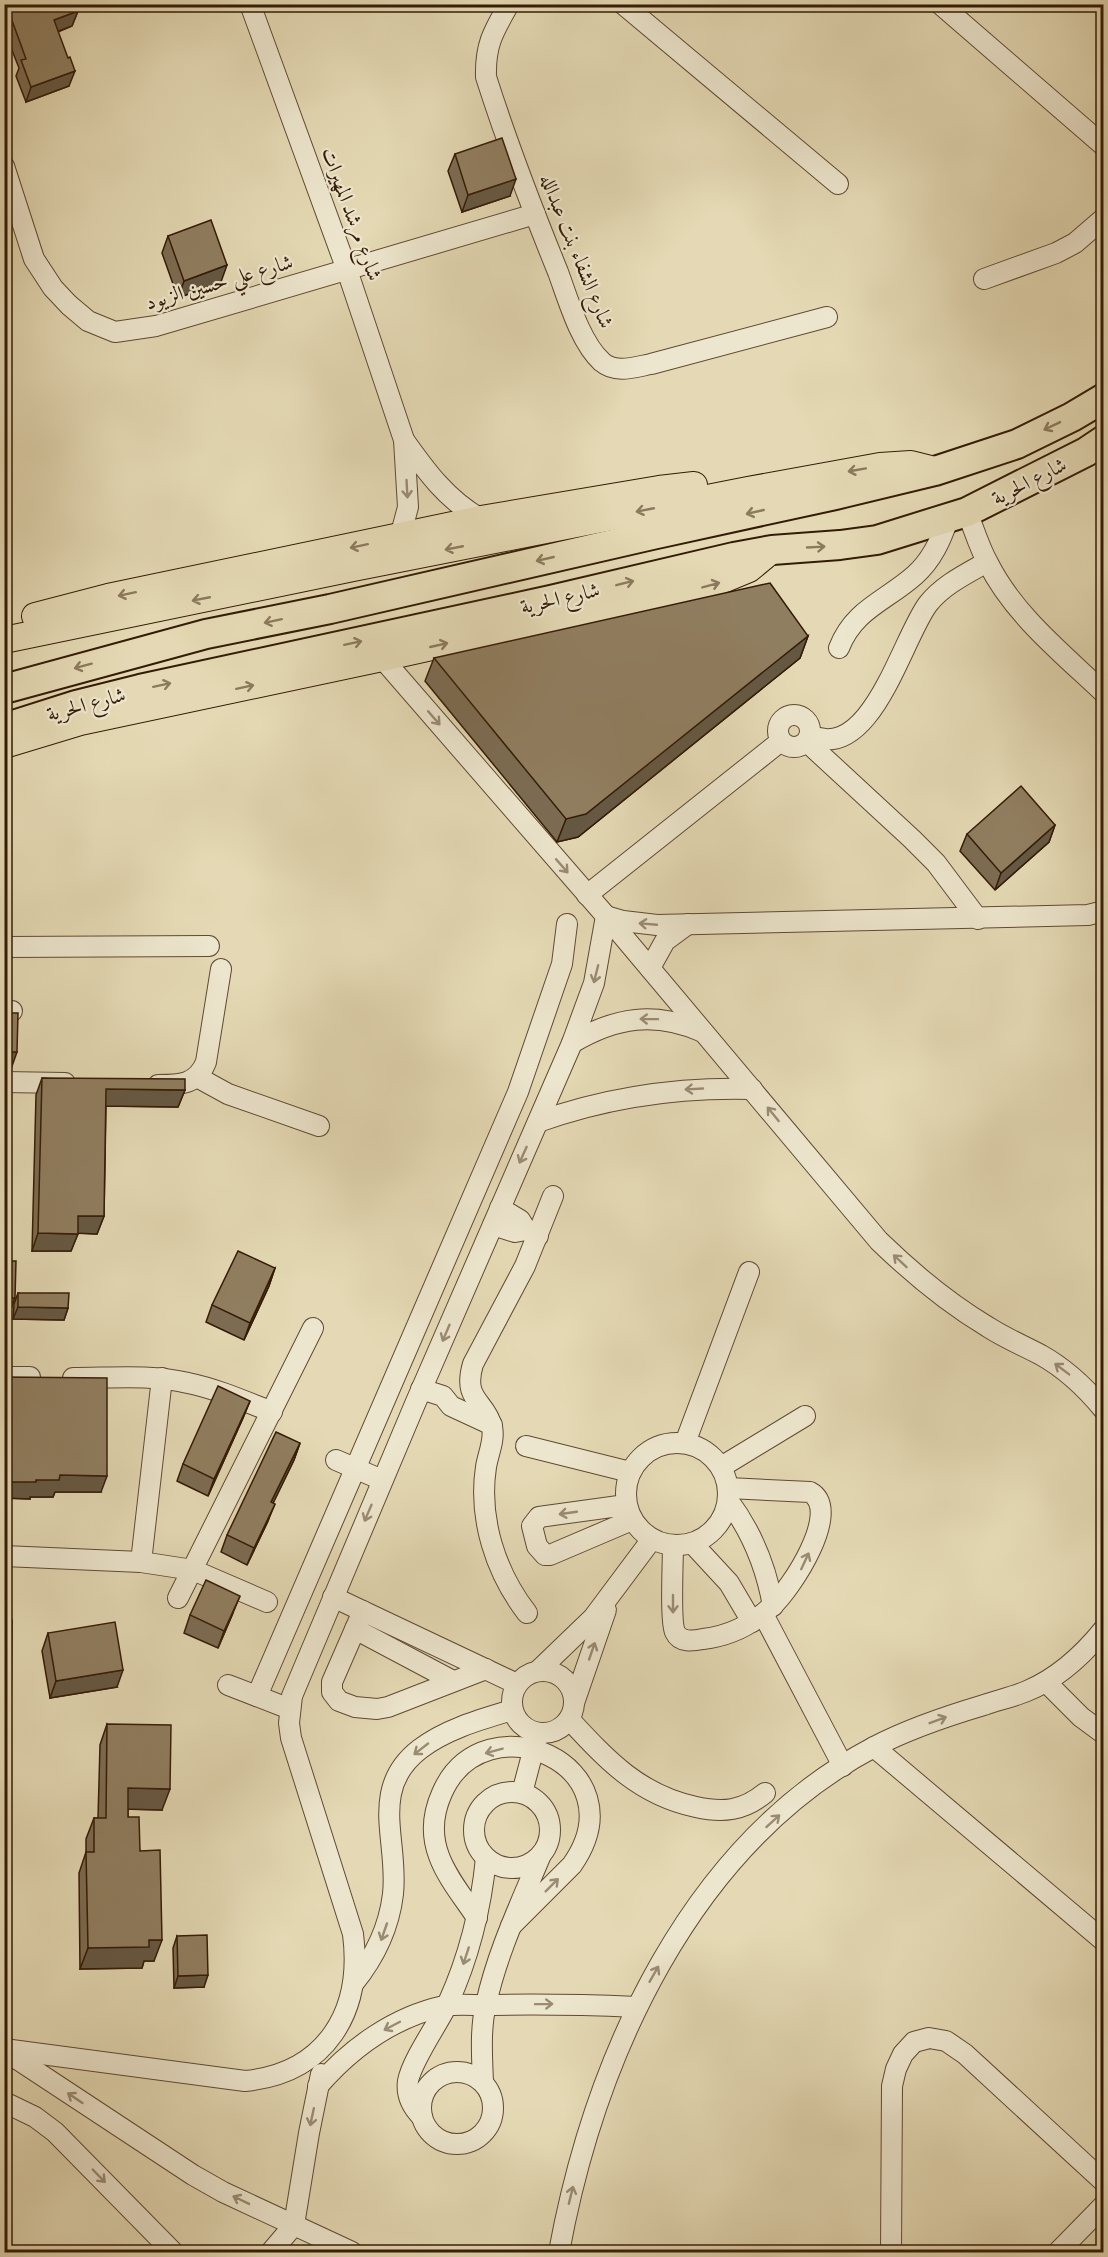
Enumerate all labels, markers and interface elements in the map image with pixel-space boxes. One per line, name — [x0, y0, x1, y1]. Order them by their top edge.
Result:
street label: شارع مرشد المهيرات — [311, 144, 388, 286]
street label: شارع الشفاء بنت عبدالله — [529, 170, 620, 334]
street label: شارع علي حسين الزيود — [142, 249, 298, 322]
one-way arrow — [1044, 421, 1062, 433]
street label: شارع الحرية — [987, 451, 1073, 515]
one-way arrow — [848, 465, 867, 476]
one-way arrow — [402, 479, 413, 499]
one-way arrow — [636, 505, 655, 516]
one-way arrow — [746, 506, 765, 518]
one-way arrow — [350, 541, 369, 552]
one-way arrow — [806, 541, 826, 552]
one-way arrow — [444, 543, 464, 554]
one-way arrow — [536, 554, 555, 565]
street label: شارع الحرية — [518, 576, 603, 625]
one-way arrow — [615, 576, 634, 588]
one-way arrow — [701, 578, 720, 590]
one-way arrow — [118, 588, 137, 600]
one-way arrow — [191, 594, 211, 605]
one-way arrow — [263, 615, 282, 627]
one-way arrow — [343, 637, 362, 649]
one-way arrow — [429, 639, 448, 651]
one-way arrow — [74, 661, 93, 672]
one-way arrow — [152, 678, 171, 690]
street label: شارع الحرية — [44, 681, 130, 732]
one-way arrow — [235, 681, 254, 692]
one-way arrow — [427, 710, 441, 725]
one-way arrow — [555, 858, 568, 874]
one-way arrow — [639, 919, 659, 930]
one-way arrow — [590, 964, 602, 983]
one-way arrow — [639, 1014, 659, 1025]
one-way arrow — [685, 1084, 704, 1095]
one-way arrow — [766, 1107, 780, 1122]
one-way arrow — [517, 1145, 528, 1163]
one-way arrow — [893, 1254, 908, 1268]
one-way arrow — [439, 1324, 451, 1342]
one-way arrow — [1054, 1363, 1070, 1376]
one-way arrow — [362, 1503, 374, 1521]
one-way arrow — [559, 1507, 579, 1518]
one-way arrow — [800, 1552, 812, 1570]
one-way arrow — [667, 1593, 679, 1613]
one-way arrow — [587, 1642, 598, 1661]
one-way arrow — [928, 1714, 947, 1725]
one-way arrow — [413, 1743, 429, 1756]
one-way arrow — [485, 1745, 504, 1757]
one-way arrow — [765, 1814, 780, 1828]
one-way arrow — [545, 1878, 560, 1892]
one-way arrow — [377, 1922, 388, 1941]
one-way arrow — [460, 1946, 471, 1965]
one-way arrow — [649, 1966, 661, 1983]
one-way arrow — [534, 1999, 554, 2010]
one-way arrow — [383, 2021, 401, 2032]
one-way arrow — [67, 2092, 84, 2104]
one-way arrow — [306, 2106, 317, 2126]
one-way arrow — [92, 2169, 107, 2184]
one-way arrow — [565, 2186, 577, 2205]
one-way arrow — [232, 2194, 250, 2206]

